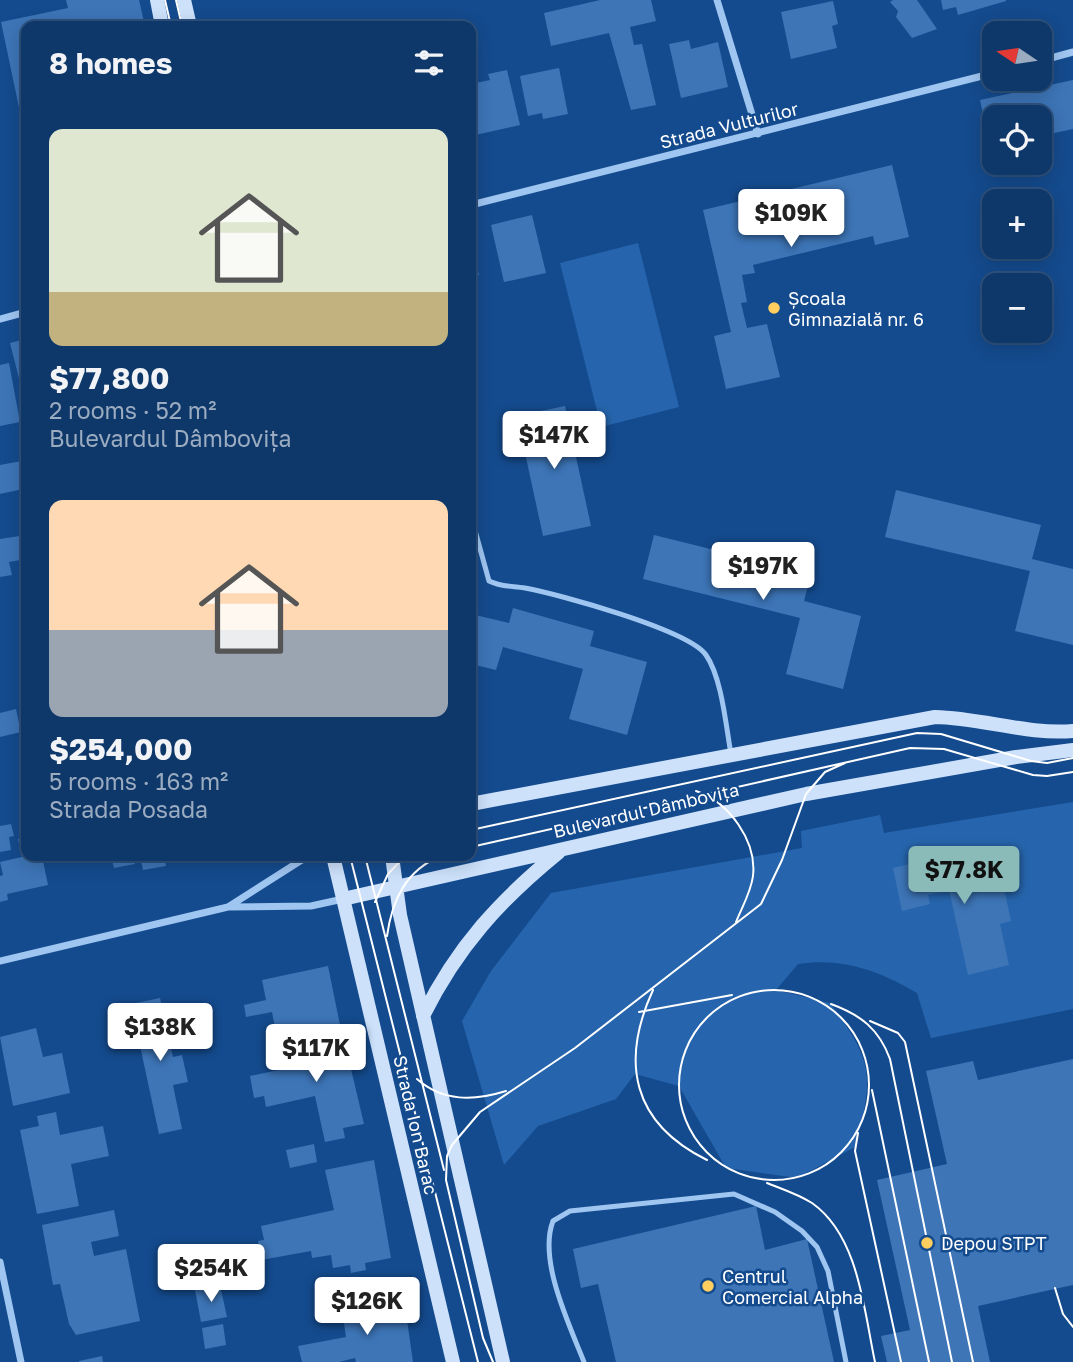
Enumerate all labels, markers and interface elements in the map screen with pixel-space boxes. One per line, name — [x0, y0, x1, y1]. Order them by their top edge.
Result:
north arrow — [982, 21, 1052, 91]
map controls — [982, 21, 1052, 343]
icon: filters — [410, 44, 448, 82]
text: 8 homes — [49, 45, 173, 81]
street label: Strada Vulturilor — [657, 97, 801, 153]
button: locate — [982, 105, 1052, 175]
icon: home — [186, 175, 312, 301]
button: + — [982, 189, 1052, 259]
pin: $109K — [742, 190, 840, 249]
text: $109K — [754, 198, 828, 226]
button: − — [982, 273, 1052, 343]
place label: Școala Gimnazială nr. 6 — [788, 287, 924, 330]
marker: Școala Gimnazială nr. 6 — [766, 300, 782, 316]
text: $77,800 — [49, 360, 170, 396]
text: 2 rooms · 52 m² — [49, 396, 216, 424]
pin: $147K — [505, 412, 603, 471]
text: $147K — [519, 420, 589, 448]
text: Bulevardul Dâmbovița — [49, 424, 292, 452]
pin: $197K — [714, 542, 812, 602]
icon: home — [186, 546, 312, 672]
text: $197K — [727, 551, 799, 579]
text: $254,000 — [49, 731, 193, 767]
text: 5 rooms · 163 m² — [49, 767, 228, 795]
street label: Bulevardul Dâmbovița — [551, 778, 741, 842]
text: Strada Posada — [49, 795, 208, 823]
pin: $77.8K — [907, 846, 1021, 906]
text: $77.8K — [924, 855, 1004, 883]
pin: $138K — [111, 1004, 209, 1063]
text: $138K — [124, 1012, 196, 1040]
pin: $117K — [267, 1024, 365, 1084]
text: $117K — [282, 1033, 350, 1061]
street label: Strada Ion Barac — [389, 1053, 443, 1197]
place label: Depou STPT — [941, 1232, 1047, 1254]
marker: Depou STPT — [919, 1235, 935, 1251]
pin: $254K — [162, 1244, 260, 1304]
text: $254K — [174, 1253, 248, 1281]
place label: Centrul Comercial Alpha — [722, 1265, 863, 1308]
pin: $126K — [318, 1278, 416, 1337]
marker: Centrul Comercial Alpha — [700, 1278, 716, 1294]
text: $126K — [331, 1286, 403, 1314]

